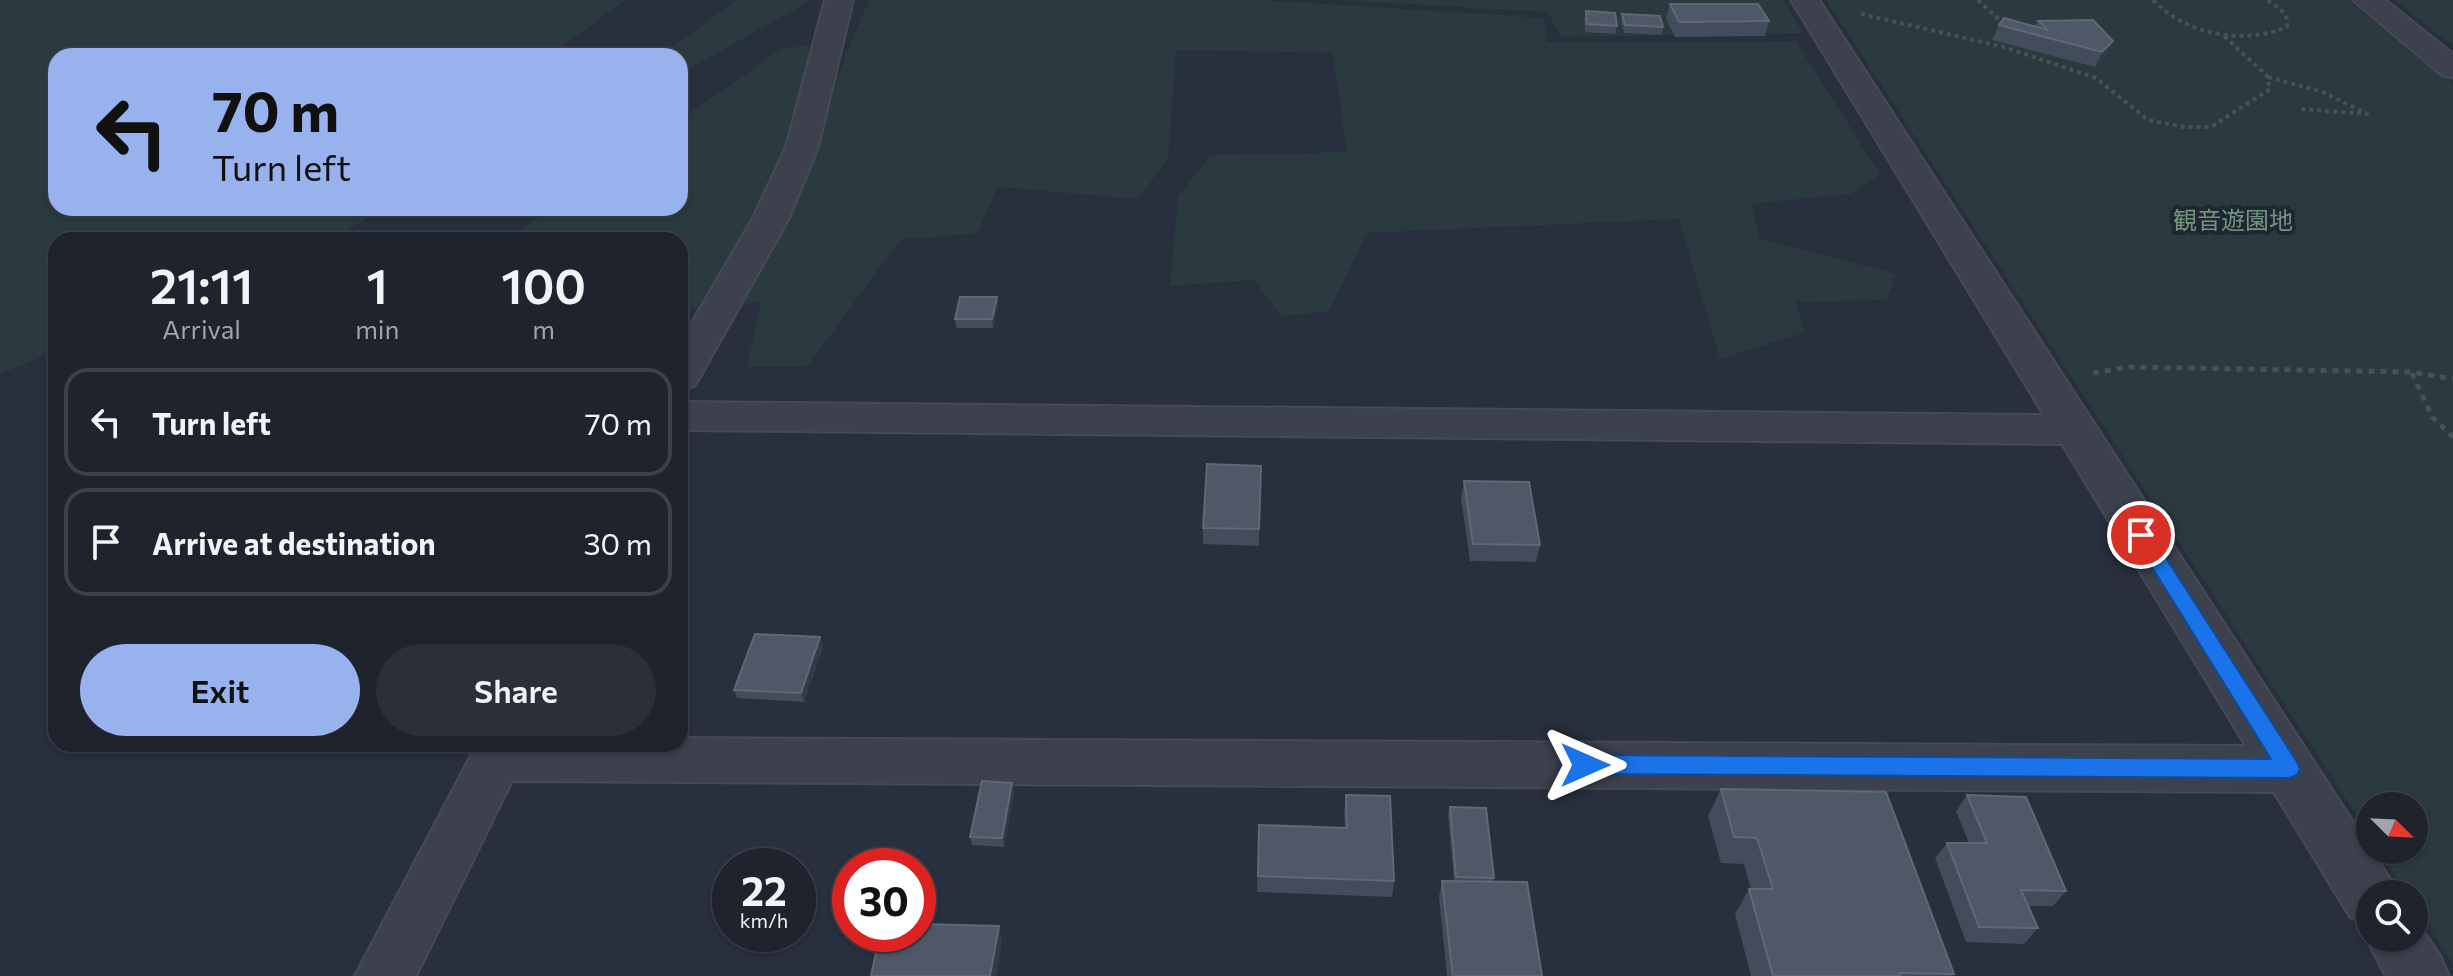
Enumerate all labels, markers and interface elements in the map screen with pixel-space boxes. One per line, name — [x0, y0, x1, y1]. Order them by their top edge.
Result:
text: 70 m — [212, 75, 339, 144]
icon: left — [80, 80, 184, 184]
text: Turn left — [212, 144, 351, 188]
park label: 観音遊園地 — [2173, 205, 2293, 234]
text: 21:11 — [150, 255, 253, 314]
text: 1 — [367, 255, 388, 314]
text: 100 — [501, 255, 586, 314]
text: Arrival — [162, 313, 241, 344]
text: min — [355, 313, 399, 344]
text: m — [532, 313, 555, 344]
icon: left — [84, 400, 128, 444]
text: Turn left — [152, 404, 271, 441]
text: 70 m — [585, 404, 652, 441]
pin — [2107, 501, 2175, 569]
icon: arrive — [2119, 513, 2163, 557]
icon: arrive — [84, 520, 128, 564]
text: Arrive at destination — [152, 524, 436, 561]
text: 30 m — [583, 524, 652, 561]
button: Exit — [80, 644, 360, 736]
button: Share — [376, 644, 656, 736]
position arrow — [1543, 723, 1627, 807]
north arrow — [2356, 792, 2428, 864]
map controls — [2356, 792, 2428, 952]
speed limit sign: 30 — [832, 848, 936, 952]
text: 22 — [741, 865, 787, 914]
button: search — [2356, 880, 2428, 952]
text: km/h — [740, 908, 788, 932]

